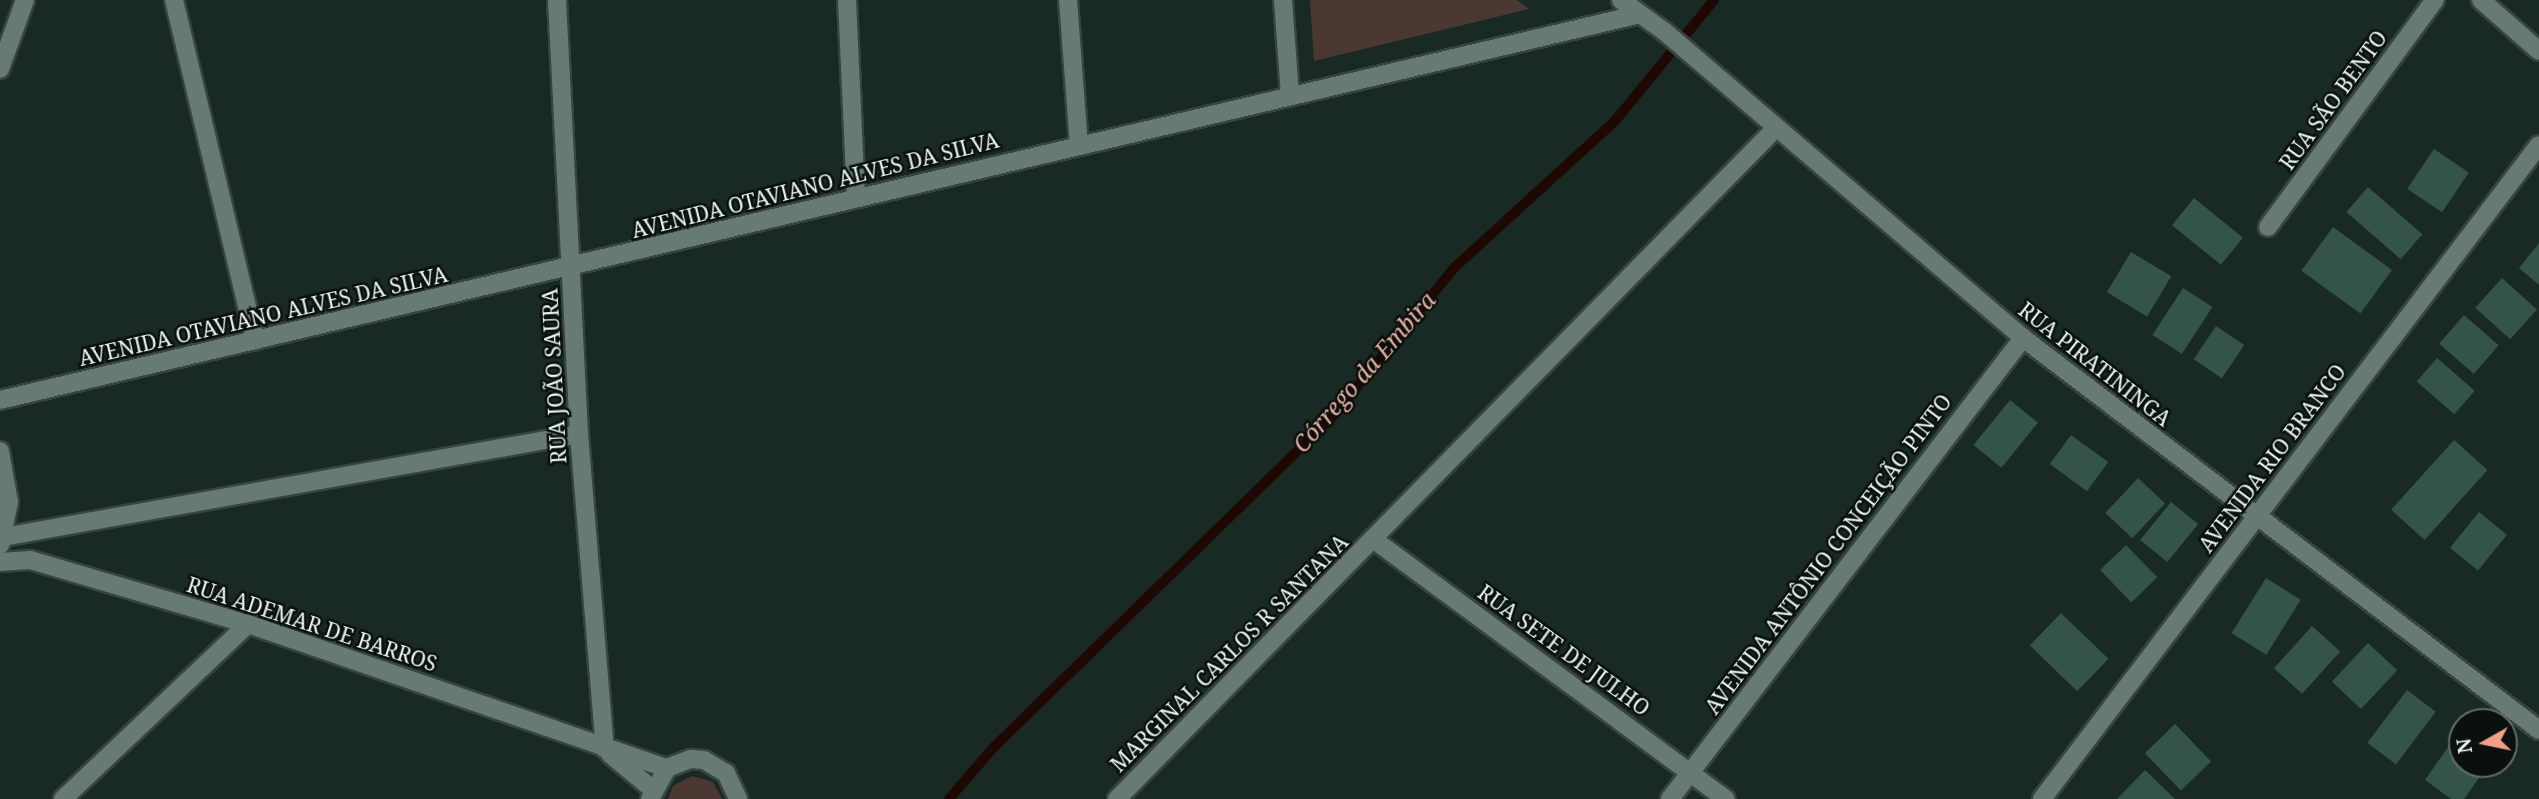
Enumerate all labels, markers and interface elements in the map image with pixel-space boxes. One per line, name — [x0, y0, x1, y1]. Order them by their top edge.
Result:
street label: RUA SÃO BENTO — [2274, 26, 2392, 174]
street label: AVENIDA OTAVIANO ALVES DA SILVA — [629, 127, 1001, 243]
street label: AVENIDA OTAVIANO ALVES DA SILVA — [76, 261, 450, 371]
water label: Córrego da Embira — [1287, 286, 1441, 458]
street label: RUA JOÃO SAURA — [537, 288, 571, 464]
street label: RUA PIRATININGA — [2014, 297, 2176, 431]
street label: AVENIDA RIO BRANCO — [2193, 359, 2351, 557]
street label: AVENIDA ANTÔNIO CONCEIÇÃO PINTO — [1699, 389, 1957, 719]
street label: MARGINAL CARLOS R SANTANA — [1105, 529, 1353, 777]
street label: RUA ADEMAR DE BARROS — [184, 572, 440, 676]
street label: RUA SETE DE JULHO — [1473, 579, 1655, 721]
north arrow — [2448, 708, 2518, 778]
text: N — [2450, 737, 2478, 755]

